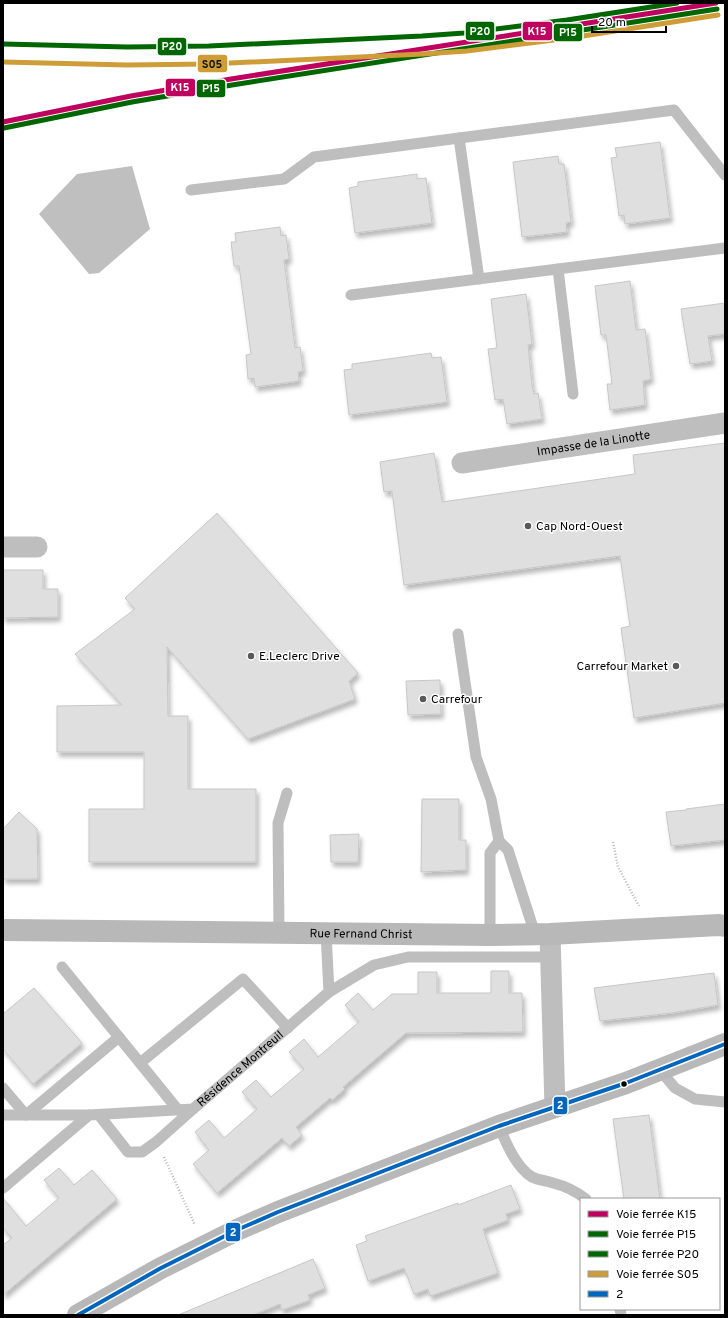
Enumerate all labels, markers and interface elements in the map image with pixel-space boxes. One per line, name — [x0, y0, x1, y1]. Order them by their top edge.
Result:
scale bar — [592, 8, 666, 34]
text: 20 m — [598, 15, 626, 31]
line badge: P20 — [465, 21, 495, 41]
line badge: K15 — [522, 21, 553, 41]
line badge: P15 — [553, 23, 583, 42]
text: P20 — [470, 25, 490, 39]
text: K15 — [528, 25, 547, 39]
text: P15 — [559, 26, 577, 40]
line badge: P20 — [157, 37, 187, 56]
text: P20 — [162, 40, 182, 54]
line badge: S05 — [197, 54, 228, 73]
text: S05 — [202, 58, 223, 72]
line badge: K15 — [165, 78, 196, 97]
line badge: P15 — [196, 79, 226, 98]
text: K15 — [171, 81, 190, 95]
text: P15 — [202, 82, 220, 96]
street label: Impasse de la Linotte — [536, 427, 651, 460]
place label: Cap Nord-Ouest — [536, 519, 623, 535]
marker: Cap Nord-Ouest — [523, 521, 533, 531]
place label: E.Leclerc Drive — [259, 649, 340, 665]
marker: E.Leclerc Drive — [246, 651, 256, 661]
place label: Carrefour Market — [577, 659, 668, 675]
marker: Carrefour Market — [671, 661, 681, 671]
place label: Carrefour — [431, 692, 483, 708]
marker: Carrefour — [418, 694, 428, 704]
street label: Rue Fernand Christ — [309, 926, 413, 943]
street label: Résidence Montreuil — [194, 1028, 287, 1111]
unlabelled marker — [619, 1079, 629, 1089]
line badge: 2 — [553, 1096, 568, 1115]
text: 2 — [557, 1099, 563, 1113]
legend — [580, 1198, 720, 1310]
text: Voie ferrée K15 — [616, 1207, 696, 1223]
line badge: 2 — [225, 1222, 241, 1242]
text: 2 — [230, 1226, 236, 1240]
text: Voie ferrée P15 — [616, 1227, 696, 1243]
text: Voie ferrée P20 — [616, 1247, 699, 1263]
text: Voie ferrée S05 — [616, 1267, 699, 1283]
text: 2 — [616, 1287, 623, 1303]

